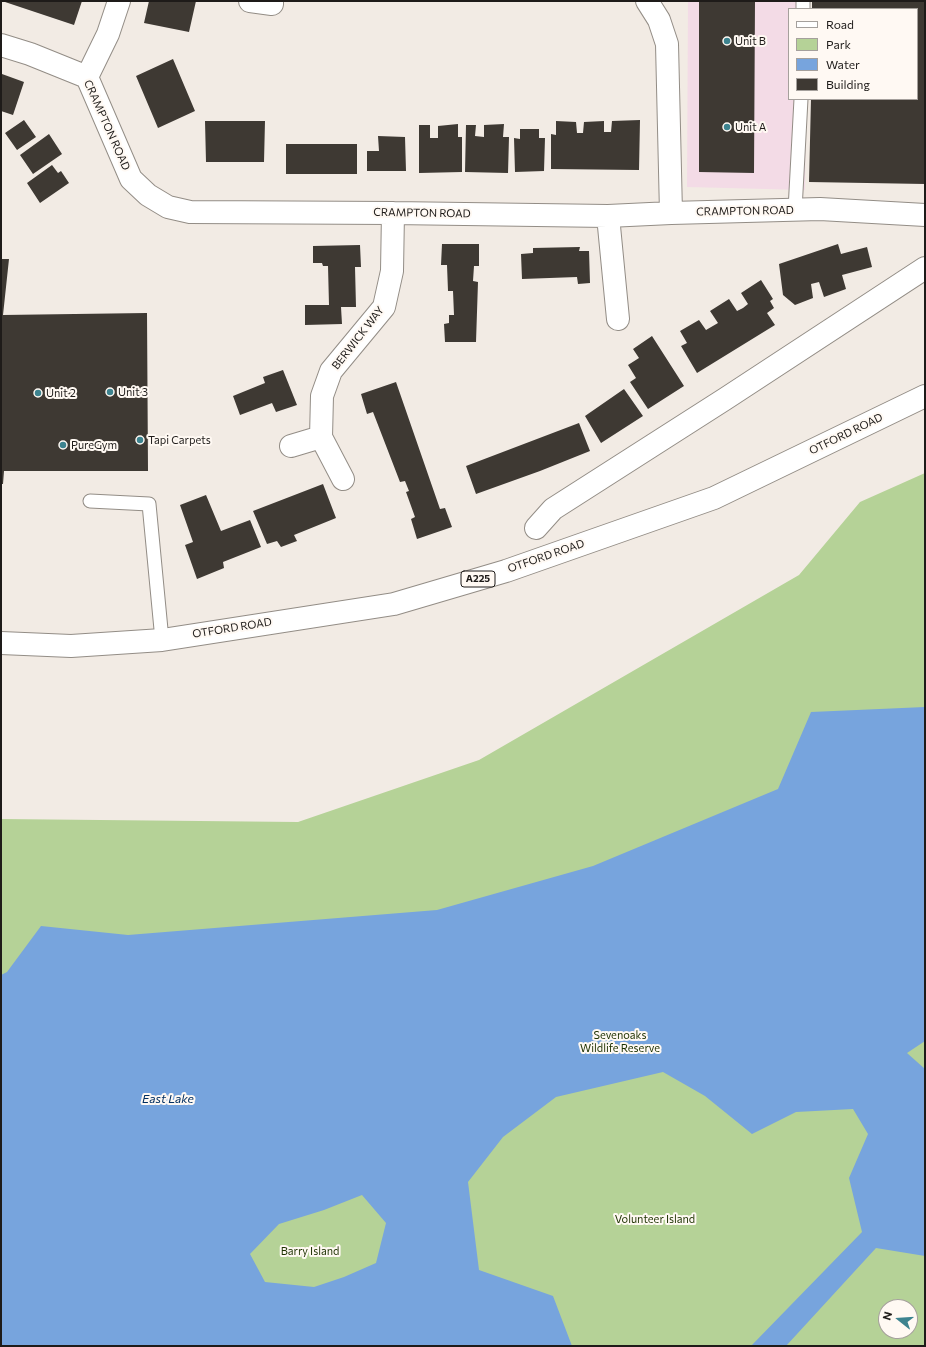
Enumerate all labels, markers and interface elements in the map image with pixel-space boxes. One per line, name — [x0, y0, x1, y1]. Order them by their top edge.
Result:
legend — [788, 8, 918, 100]
text: Road — [826, 17, 854, 31]
place label: Unit B — [735, 34, 766, 48]
marker: Unit B — [722, 36, 732, 46]
text: Park — [826, 37, 851, 51]
text: Water — [826, 57, 860, 71]
text: Building — [826, 77, 870, 91]
street label: CRAMPTON ROAD — [81, 78, 133, 172]
place label: Unit A — [735, 120, 766, 134]
marker: Unit A — [722, 122, 732, 132]
street label: CRAMPTON ROAD — [696, 204, 794, 218]
street label: CRAMPTON ROAD — [373, 206, 471, 220]
street label: BERWICK WAY — [329, 304, 387, 372]
place label: Unit 3 — [118, 385, 148, 399]
place label: Unit 2 — [46, 386, 76, 400]
marker: Unit 3 — [105, 387, 115, 397]
marker: Unit 2 — [33, 388, 43, 398]
street label: OTFORD ROAD — [807, 411, 885, 457]
place label: Tapi Carpets — [148, 433, 211, 447]
marker: Tapi Carpets — [135, 435, 145, 445]
place label: PureGym — [71, 438, 117, 452]
marker: PureGym — [58, 440, 68, 450]
street label: OTFORD ROAD — [506, 537, 586, 575]
road number: A225 — [461, 571, 495, 587]
street label: OTFORD ROAD — [191, 615, 273, 641]
park label: Sevenoaks Wildlife Reserve — [580, 1028, 660, 1054]
water label: East Lake — [142, 1092, 194, 1106]
park label: Volunteer Island — [615, 1212, 695, 1226]
park label: Barry Island — [281, 1244, 339, 1258]
north arrow — [878, 1299, 918, 1339]
text: N — [880, 1310, 894, 1321]

